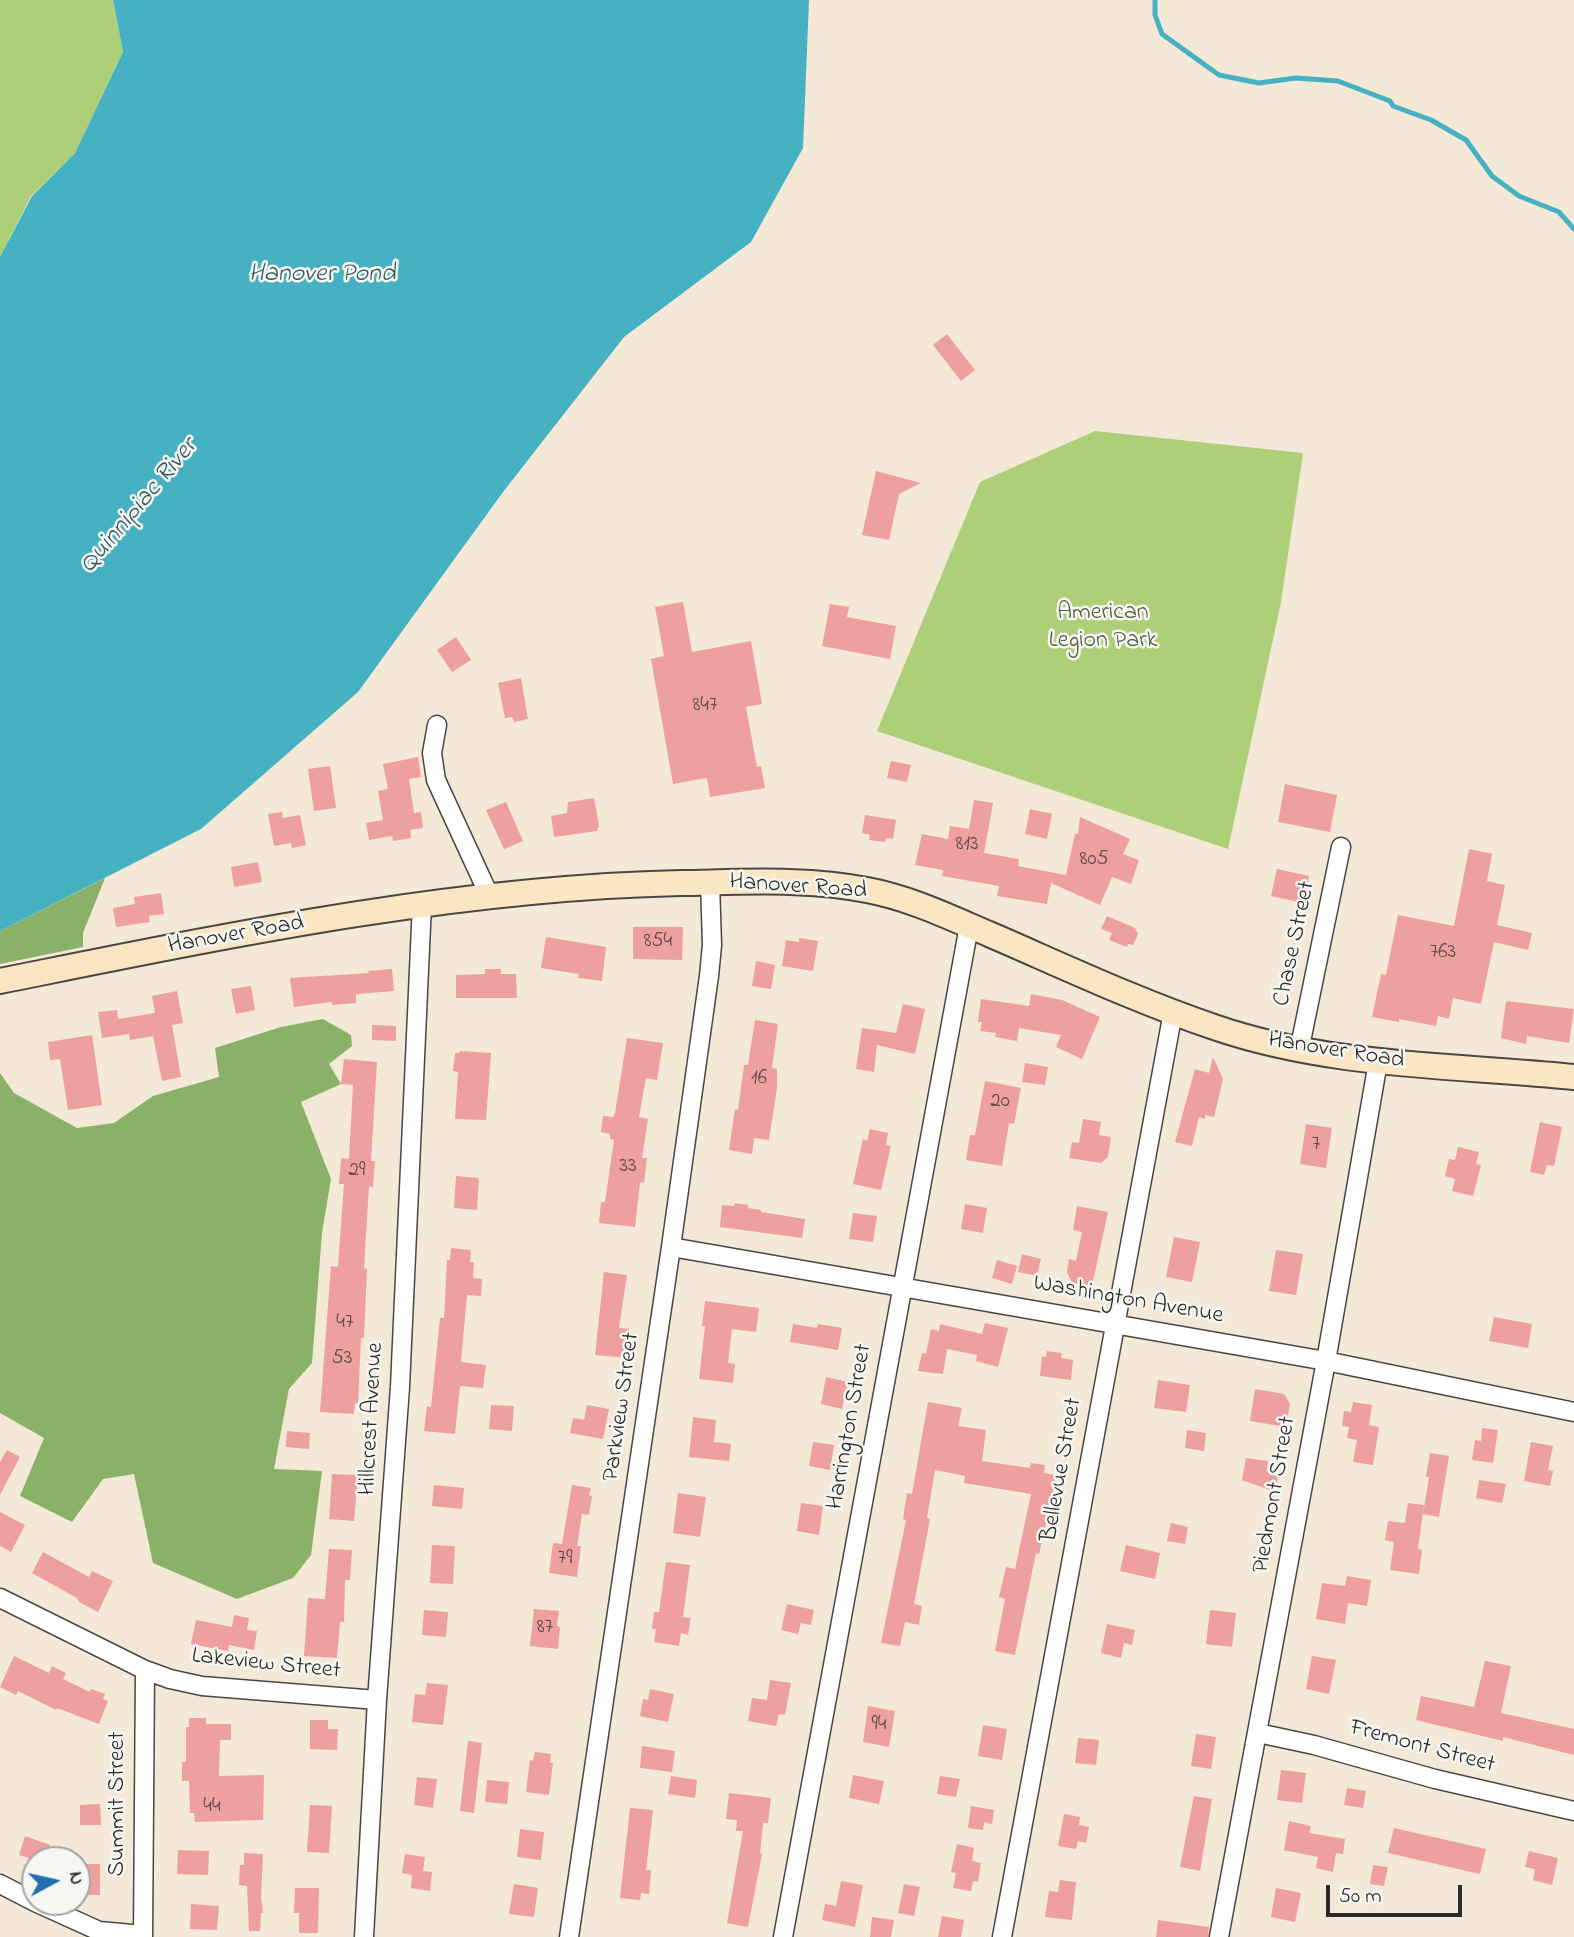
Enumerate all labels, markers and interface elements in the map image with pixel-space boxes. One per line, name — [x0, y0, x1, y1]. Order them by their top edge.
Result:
water label: Hanover Pond — [249, 260, 395, 292]
water label: Quinnipiac River — [74, 433, 206, 581]
park label: American Legion Park — [1049, 600, 1157, 656]
house number: 847 — [692, 694, 718, 720]
house number: 813 — [955, 833, 979, 859]
house number: 805 — [1080, 848, 1108, 874]
street label: Hanover Road — [728, 869, 868, 907]
street label: Chase Street — [1269, 879, 1323, 1009]
street label: Hanover Road — [166, 910, 306, 962]
house number: 854 — [644, 930, 672, 956]
house number: 763 — [1430, 941, 1456, 967]
street label: Hanover Road — [1266, 1027, 1406, 1077]
house number: 16 — [751, 1067, 767, 1093]
house number: 20 — [990, 1090, 1010, 1116]
house number: 7 — [1312, 1133, 1320, 1159]
house number: 33 — [619, 1155, 637, 1181]
house number: 29 — [349, 1159, 365, 1185]
street label: Washington Avenue — [1031, 1270, 1225, 1332]
house number: 47 — [336, 1311, 354, 1337]
street label: Parkview Street — [598, 1331, 648, 1483]
street label: Hillcrest Avenue — [355, 1342, 391, 1496]
street label: Harrington Street — [822, 1342, 880, 1512]
house number: 53 — [332, 1347, 352, 1373]
street label: Bellevue Street — [1036, 1396, 1090, 1544]
street label: Piedmont Street — [1248, 1414, 1304, 1576]
house number: 79 — [558, 1547, 572, 1573]
house number: 87 — [537, 1616, 553, 1642]
street label: Lakeview Street — [190, 1643, 342, 1687]
house number: 94 — [872, 1713, 886, 1739]
street label: Fremont Street — [1346, 1715, 1498, 1781]
street label: Summit Street — [105, 1731, 133, 1877]
house number: 44 — [203, 1795, 221, 1821]
north arrow — [21, 1846, 91, 1916]
text: N — [61, 1870, 90, 1887]
scale bar — [1329, 1870, 1466, 1914]
text: 50 m — [1339, 1882, 1382, 1912]

